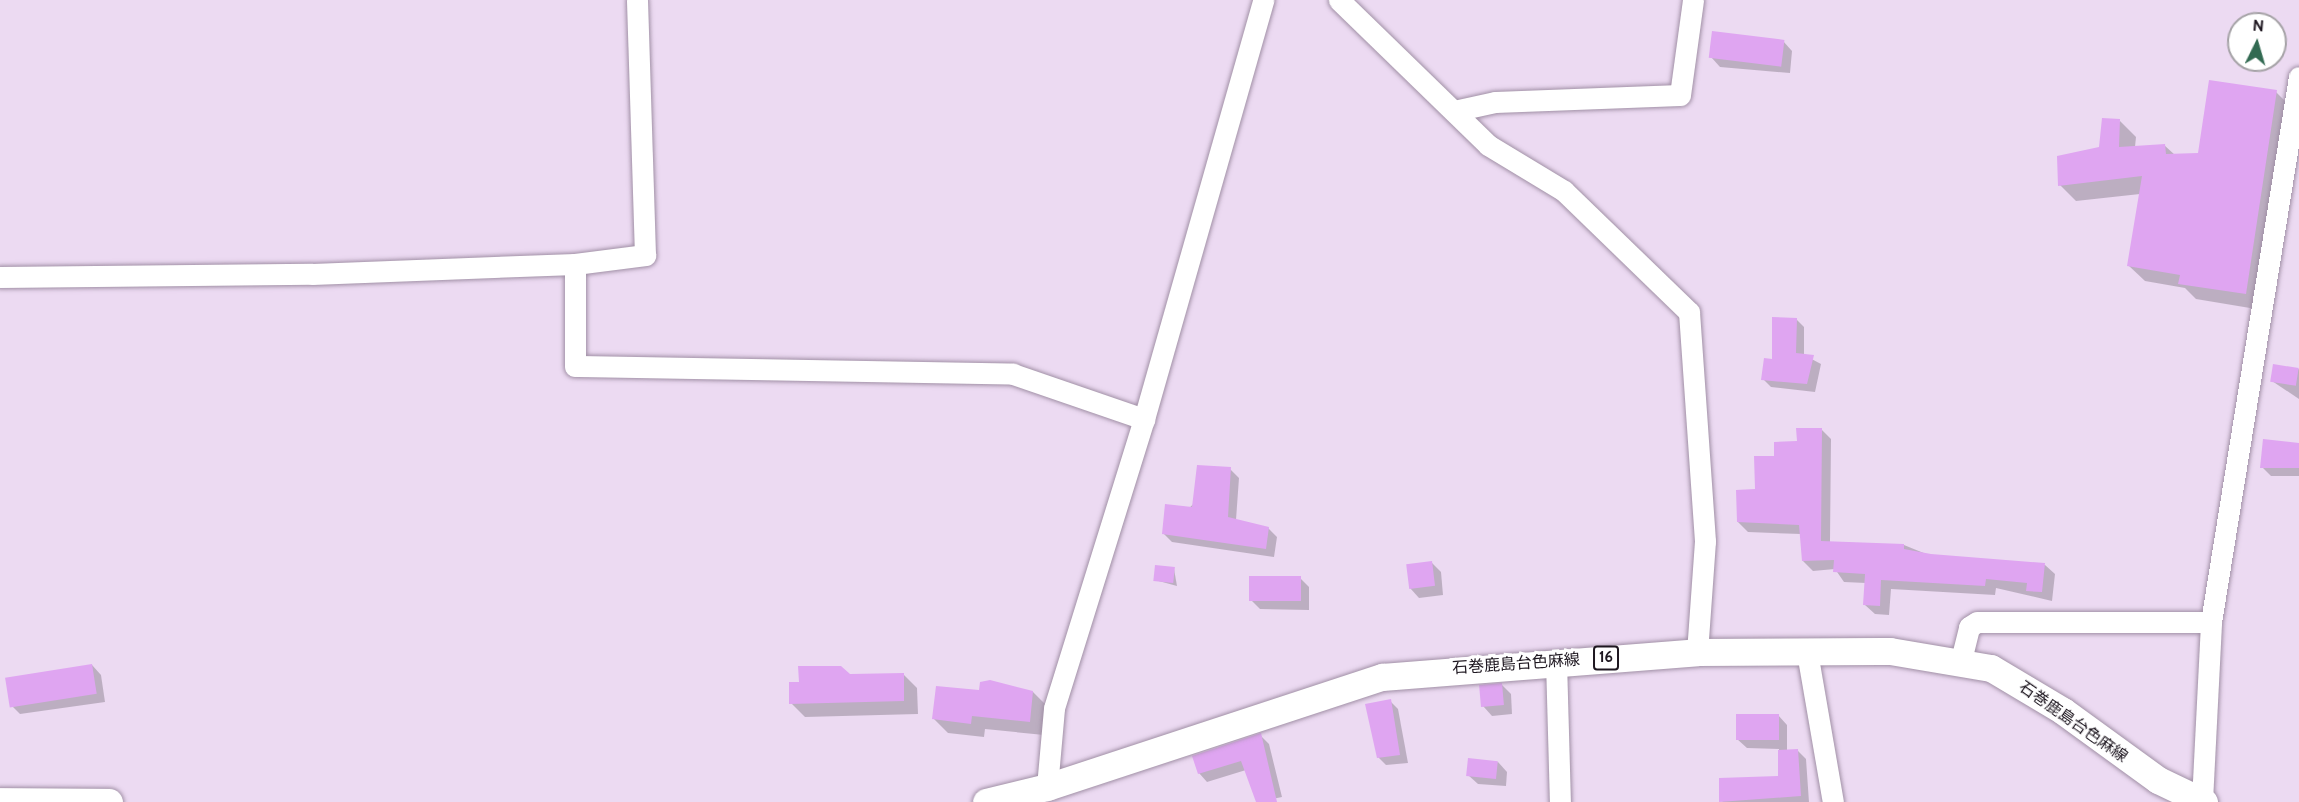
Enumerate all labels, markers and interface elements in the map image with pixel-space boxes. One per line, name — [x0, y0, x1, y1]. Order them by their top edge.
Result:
north arrow — [2227, 12, 2287, 72]
text: N — [2252, 16, 2265, 36]
road number: 16 — [1592, 646, 1620, 670]
street label: 石巻鹿島台色麻線 — [1451, 650, 1581, 678]
street label: 石巻鹿島台色麻線 — [2015, 677, 2131, 767]

